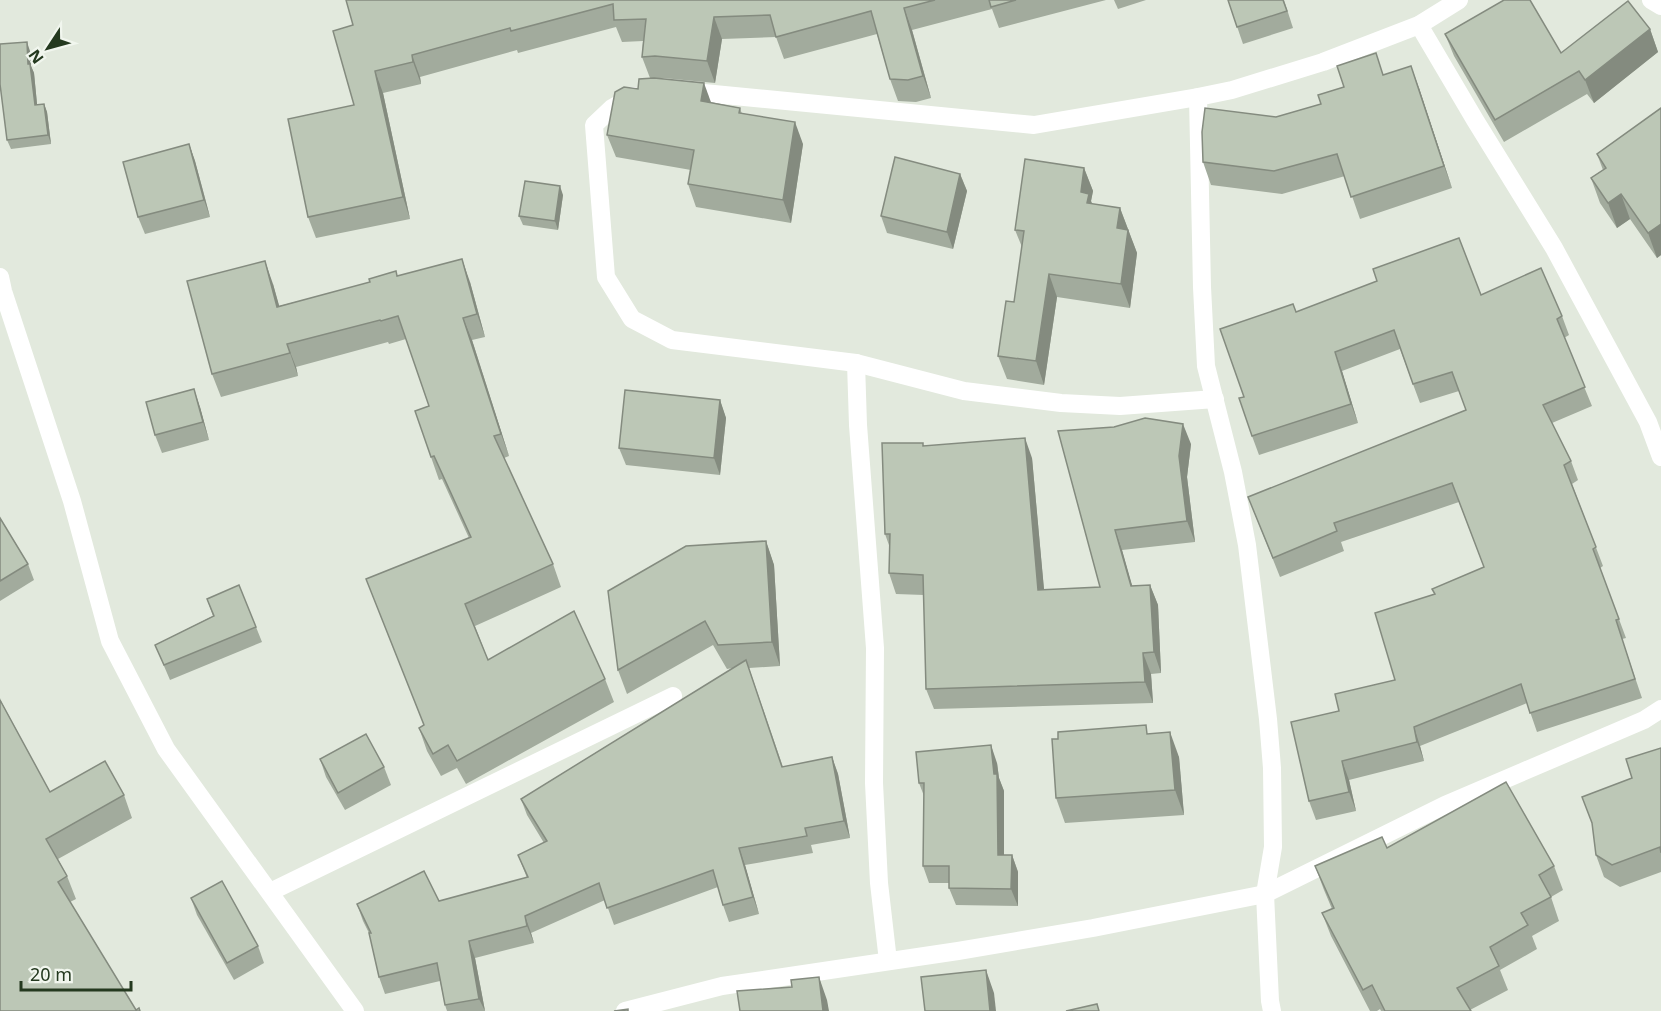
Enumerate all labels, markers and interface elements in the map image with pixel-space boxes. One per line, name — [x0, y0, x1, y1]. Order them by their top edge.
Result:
north arrow — [18, 18, 78, 78]
text: N — [23, 45, 49, 69]
scale bar — [21, 954, 130, 992]
text: 20 m — [30, 962, 72, 986]

